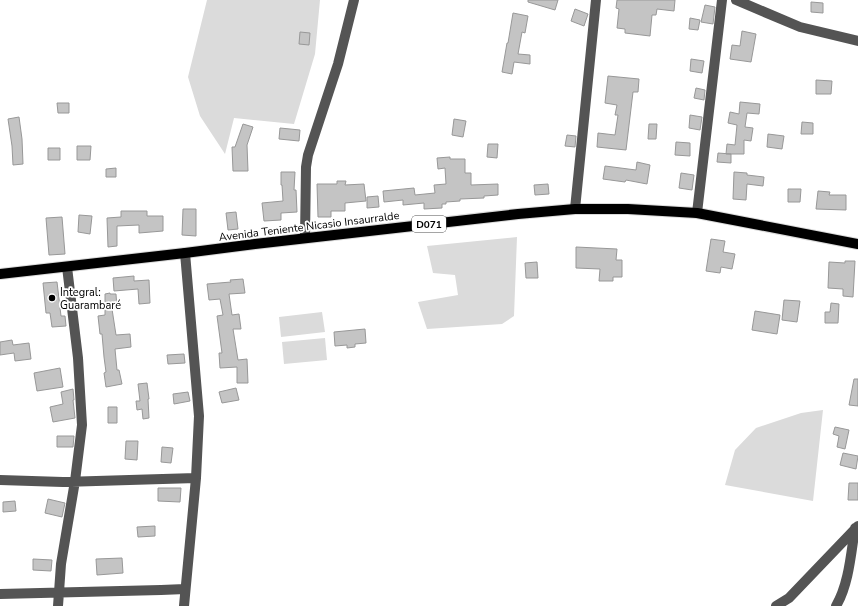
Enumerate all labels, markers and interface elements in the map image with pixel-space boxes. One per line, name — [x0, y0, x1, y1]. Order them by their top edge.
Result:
street label: Avenida Teniente Nicasio Insaurralde — [218, 208, 400, 245]
road number: D071 — [412, 216, 446, 232]
place label: Integral: Guarambaré — [60, 285, 121, 313]
marker: Integral: Guarambaré — [47, 293, 57, 303]

